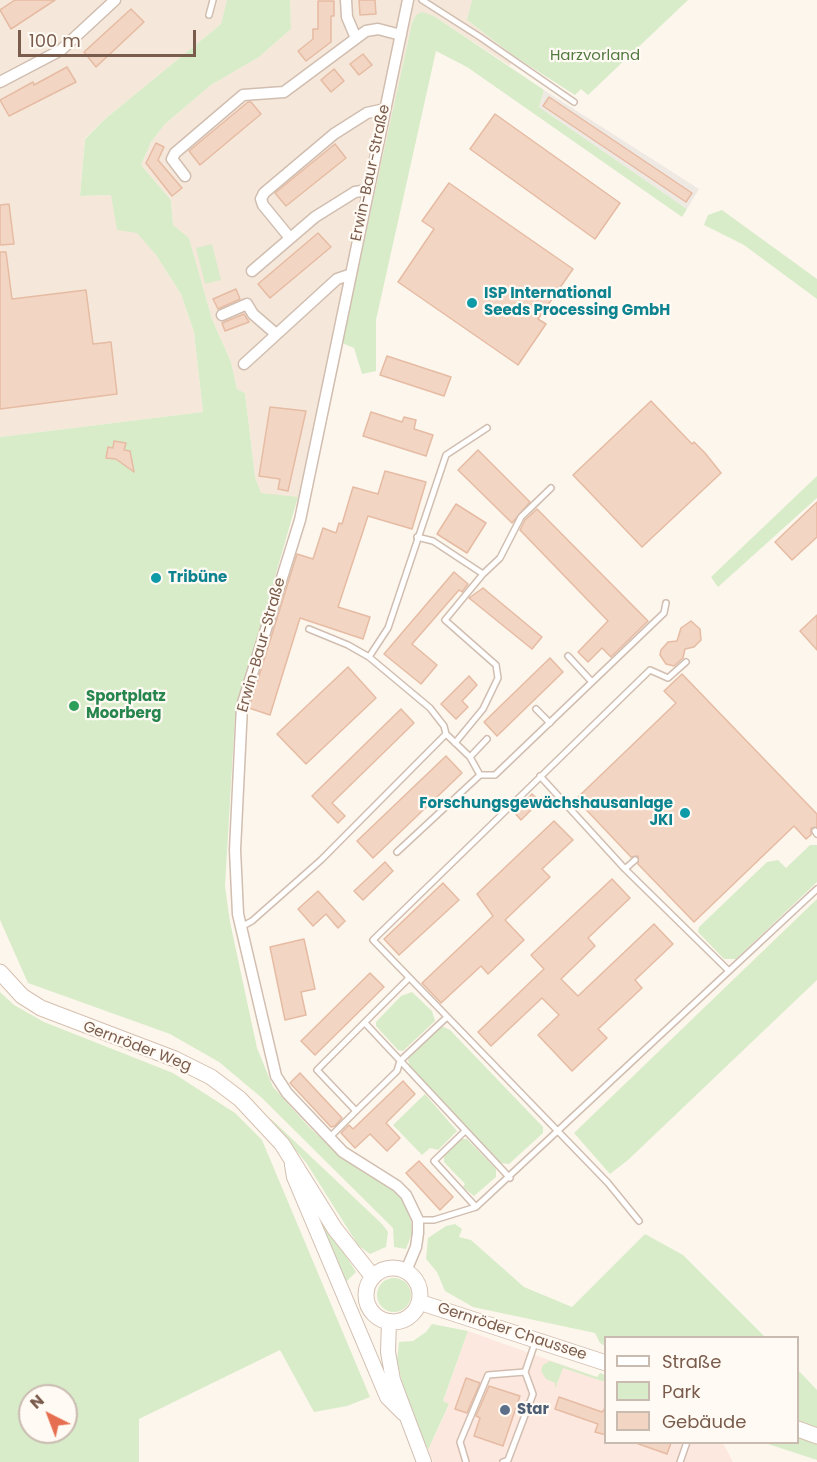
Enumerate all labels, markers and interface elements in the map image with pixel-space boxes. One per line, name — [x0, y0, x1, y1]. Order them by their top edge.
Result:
scale bar — [21, 18, 200, 56]
text: 100 m — [29, 28, 81, 53]
park label: Harzvorland — [550, 47, 640, 65]
street label: Erwin-Baur-Straße — [348, 103, 394, 243]
place label: ISP International Seeds Processing GmbH — [484, 285, 670, 320]
marker: ISP International Seeds Processing GmbH — [465, 296, 479, 310]
place label: Tribüne — [168, 569, 227, 587]
marker: Tribüne — [149, 571, 163, 585]
street label: Erwin-Baur-Straße — [234, 575, 290, 715]
place label: Sportplatz Moorberg — [86, 688, 166, 723]
marker: Sportplatz Moorberg — [67, 699, 81, 713]
place label: Forschungsgewächshausanlage JKI — [419, 795, 673, 830]
marker: Forschungsgewächshausanlage JKI — [678, 806, 692, 820]
street label: Gernröder Weg — [80, 1018, 194, 1076]
street label: Gernröder Chaussee — [435, 1299, 589, 1365]
legend — [604, 1336, 799, 1444]
text: Straße — [662, 1349, 721, 1374]
text: Park — [662, 1379, 701, 1404]
north arrow — [18, 1384, 78, 1444]
text: N — [25, 1389, 49, 1414]
place label: Star — [517, 1401, 549, 1419]
marker: Star — [498, 1403, 512, 1417]
text: Gebäude — [662, 1409, 746, 1434]

